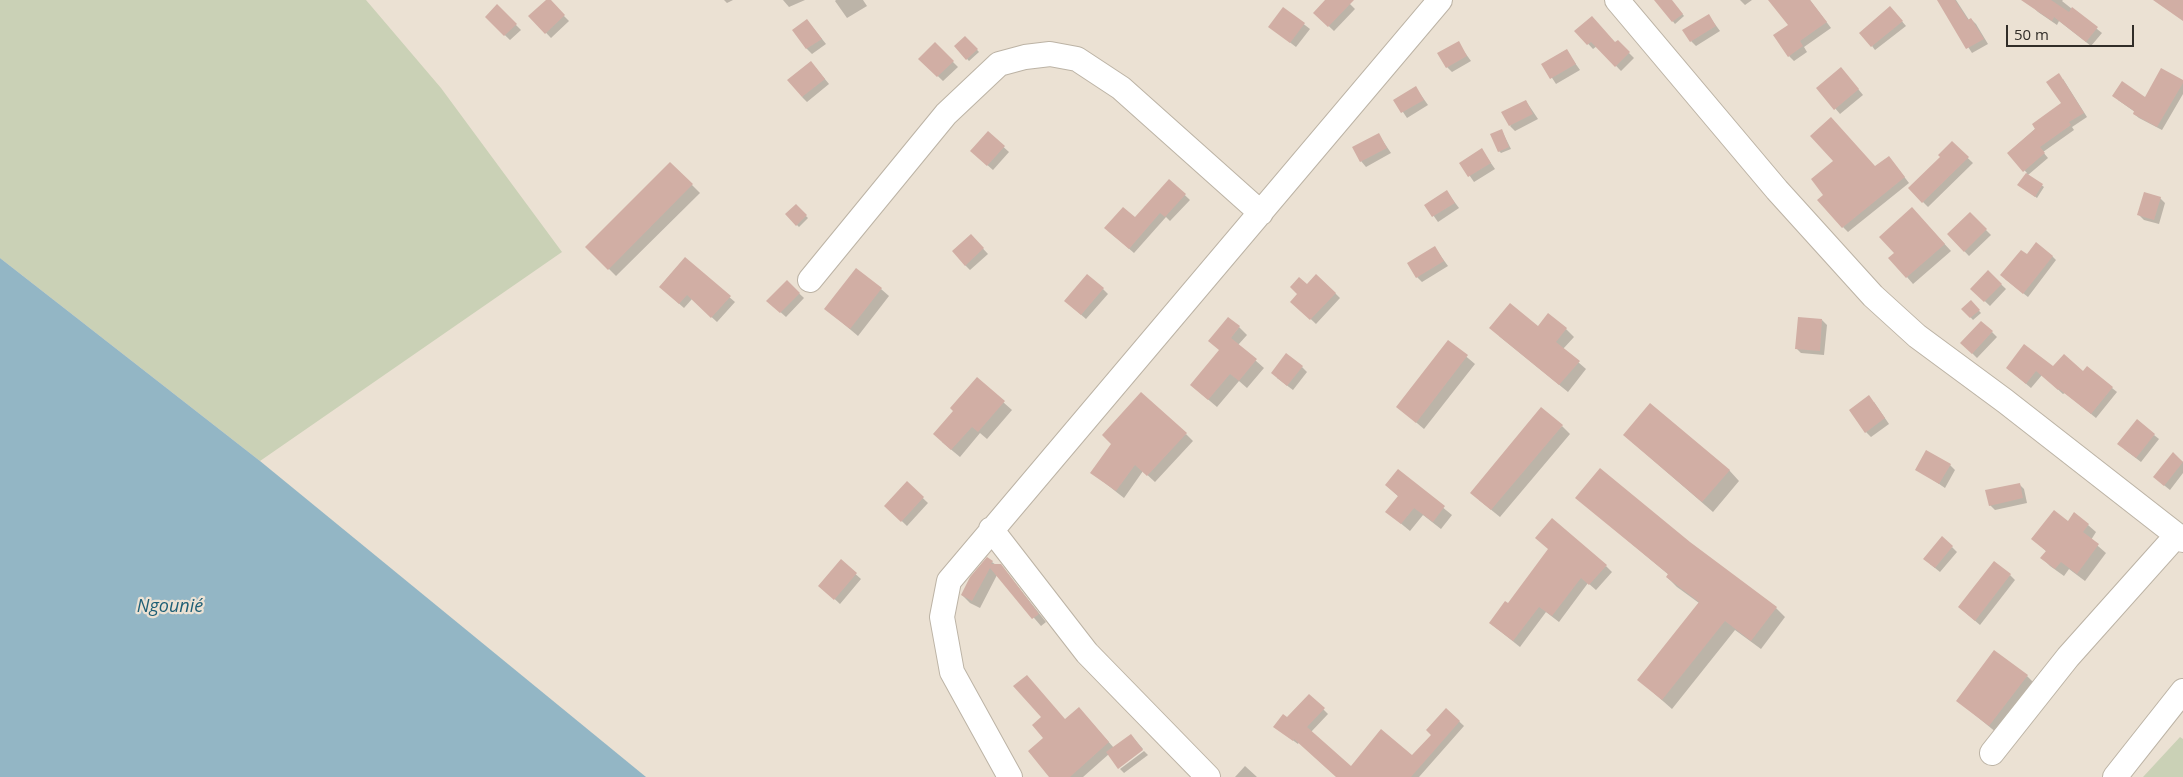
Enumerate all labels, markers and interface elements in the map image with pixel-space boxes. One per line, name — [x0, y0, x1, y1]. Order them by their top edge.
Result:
scale bar — [2008, 15, 2136, 47]
text: 50 m — [2014, 24, 2049, 44]
water label: Ngounié — [137, 596, 203, 618]

